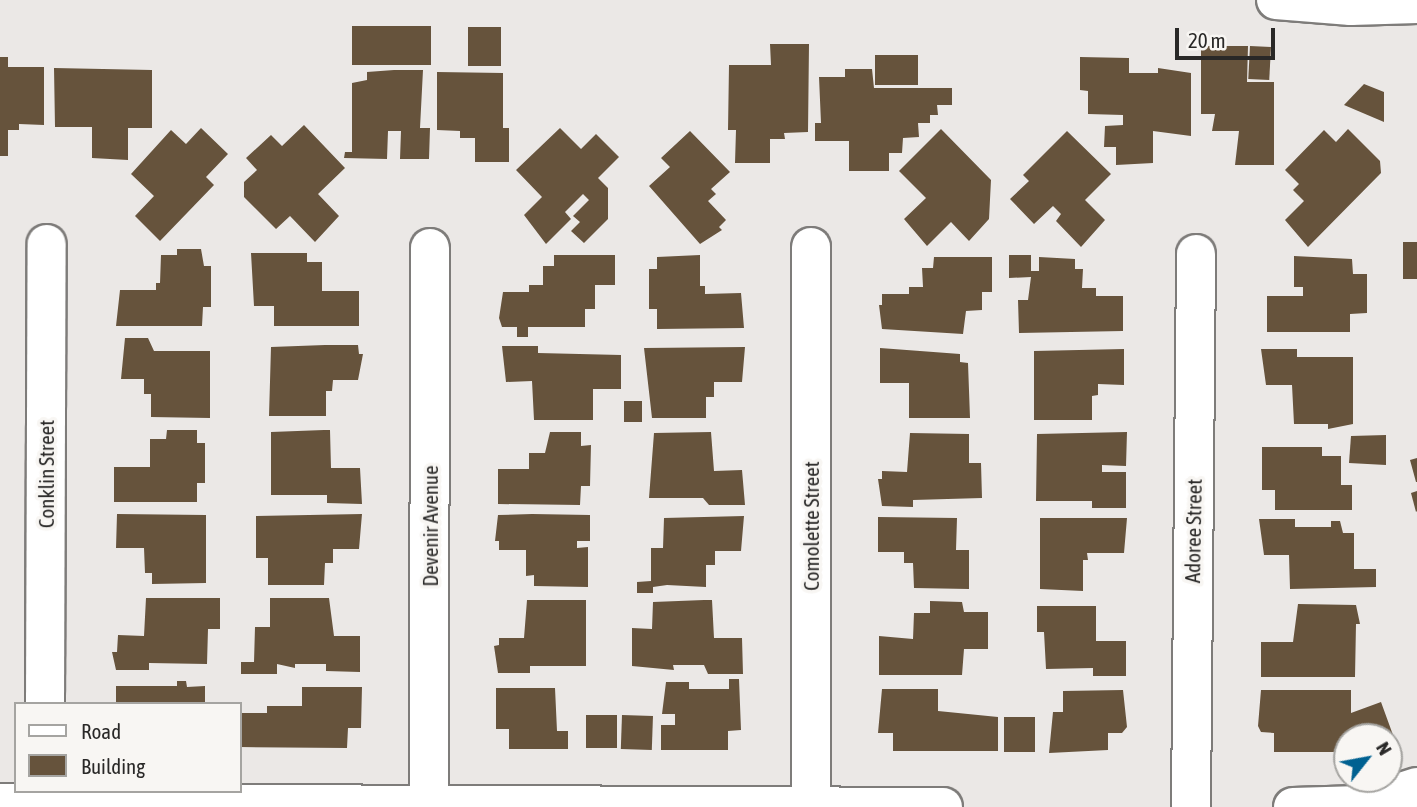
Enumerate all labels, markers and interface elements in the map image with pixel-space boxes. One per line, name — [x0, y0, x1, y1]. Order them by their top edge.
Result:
scale bar — [1179, 14, 1279, 58]
text: 20 m — [1188, 28, 1226, 52]
street label: Conklin Street — [33, 420, 59, 528]
street label: Comolette Street — [798, 461, 824, 591]
street label: Devenir Avenue — [417, 465, 443, 587]
street label: Adoree Street — [1179, 479, 1207, 583]
legend — [14, 702, 242, 793]
text: Road — [81, 719, 121, 743]
north arrow — [1333, 723, 1403, 793]
text: N — [1372, 738, 1397, 759]
text: Building — [81, 754, 145, 778]

